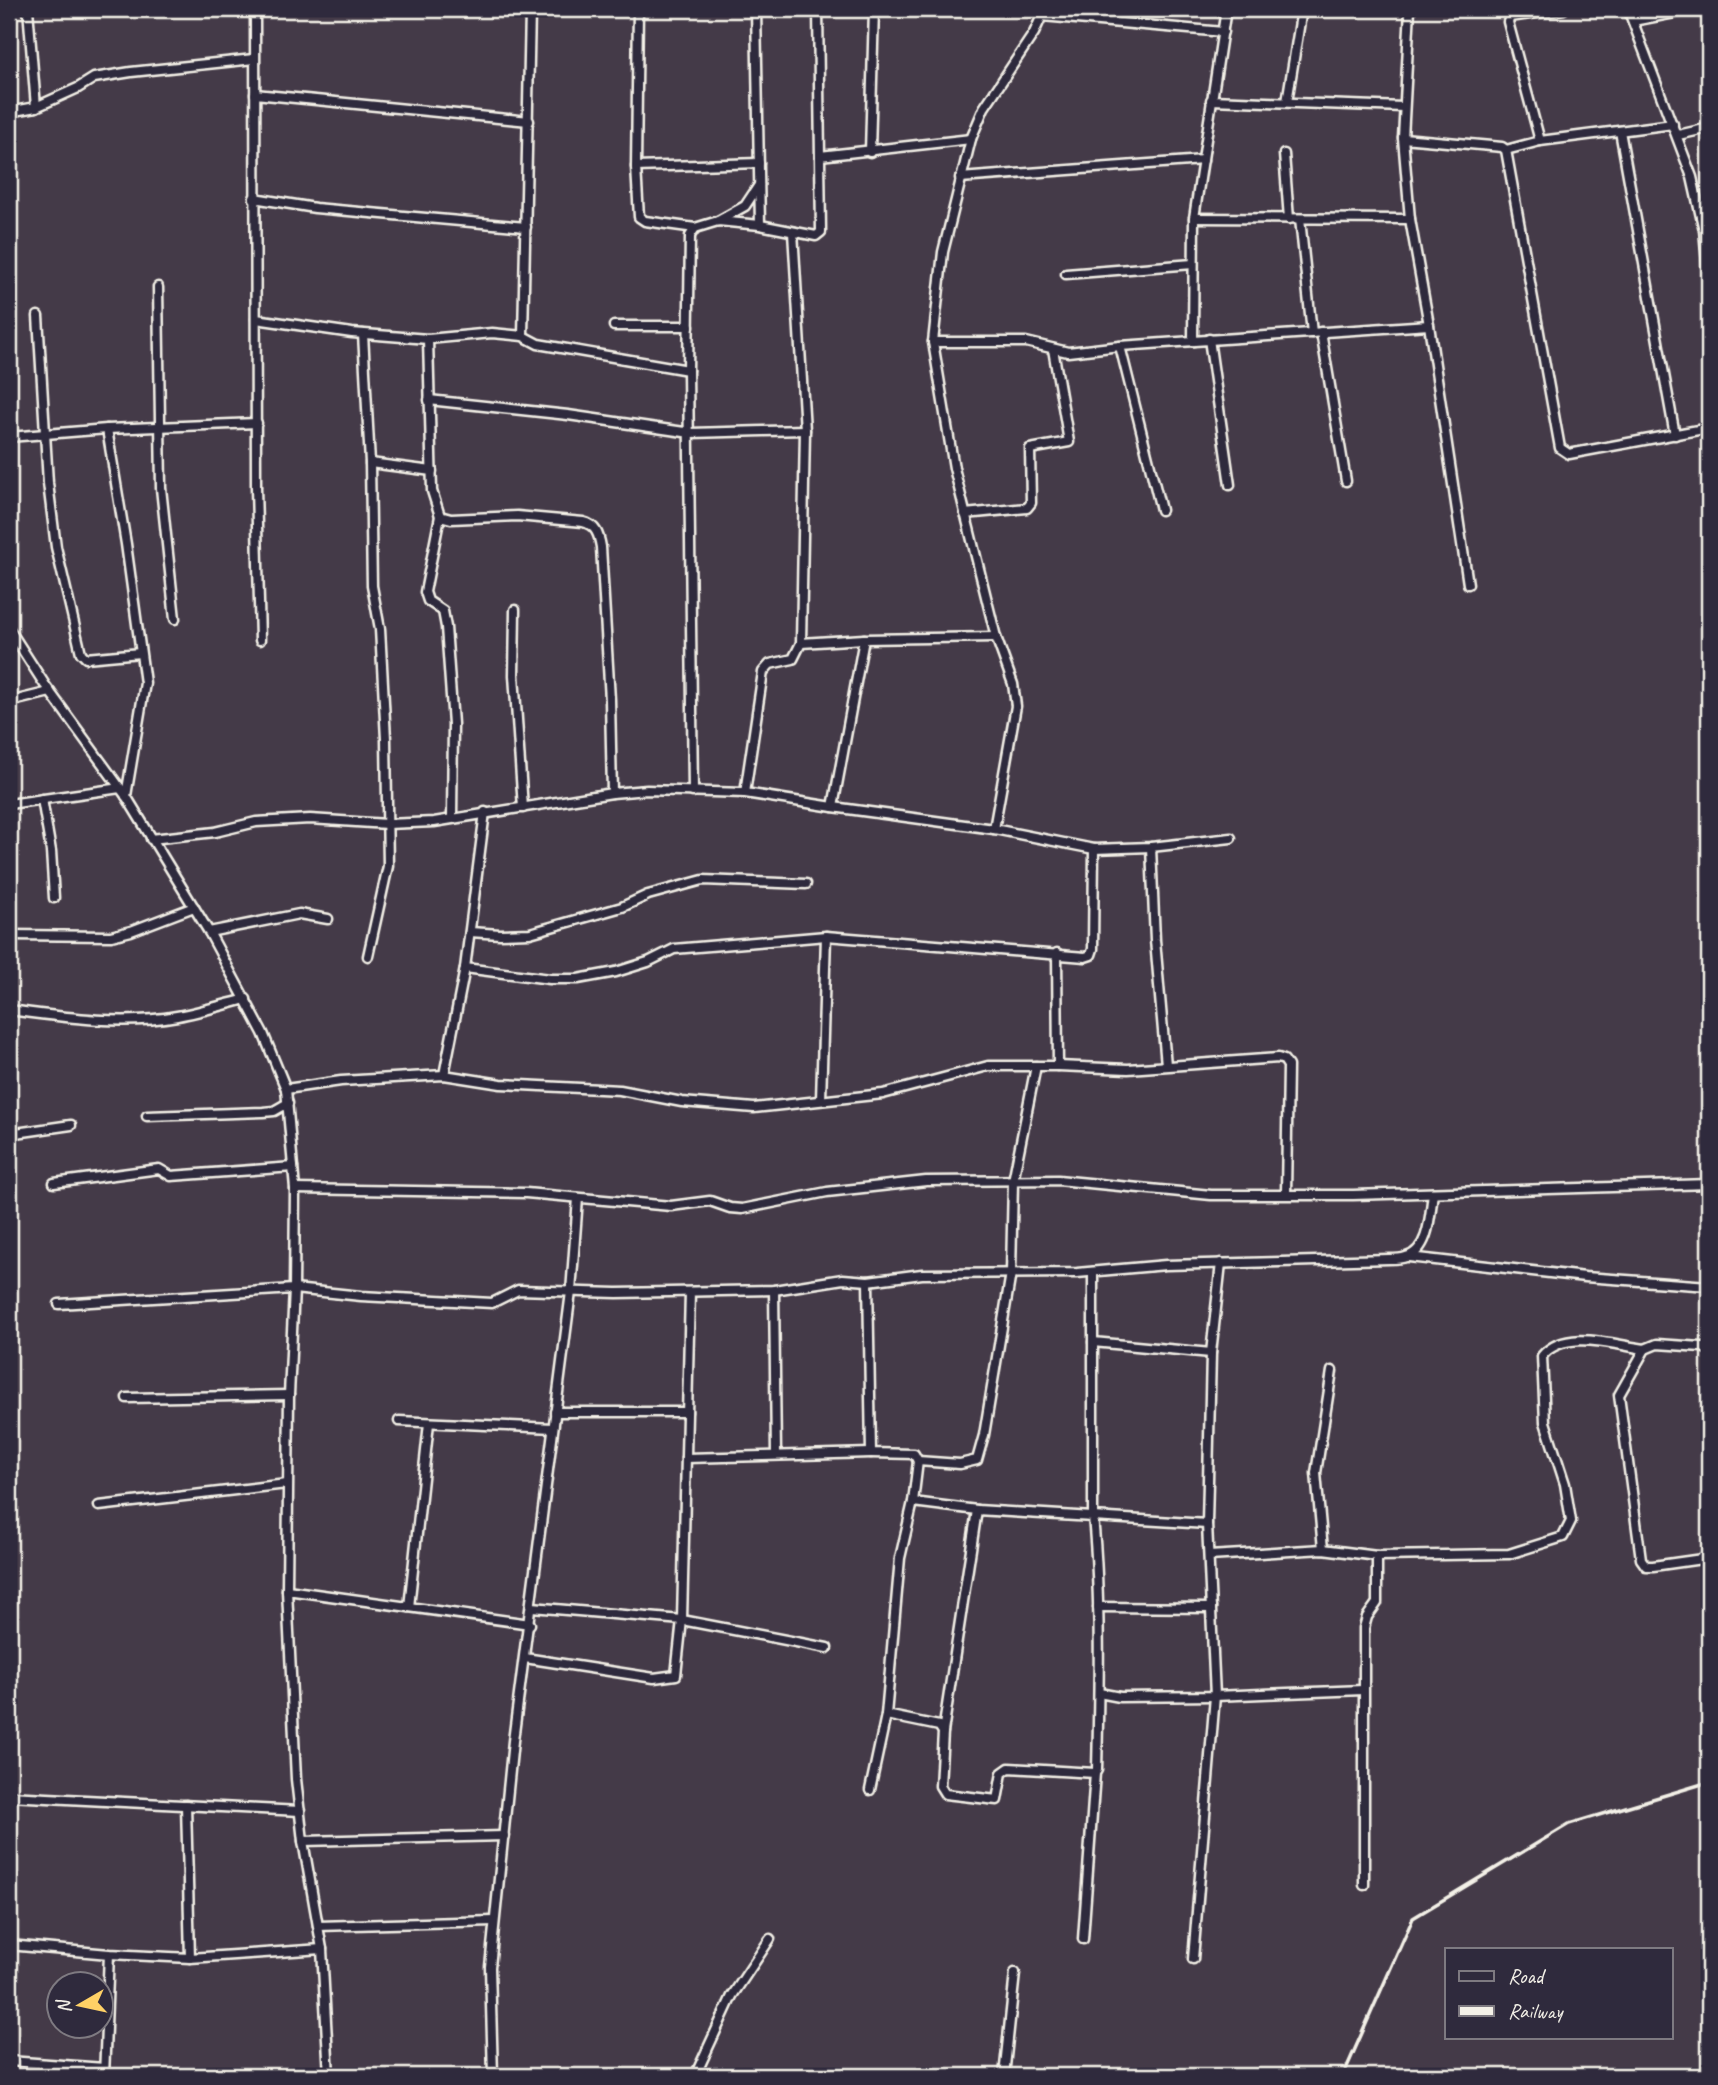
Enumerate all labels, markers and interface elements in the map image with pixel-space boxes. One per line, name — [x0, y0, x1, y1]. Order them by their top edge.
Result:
legend — [1445, 1948, 1672, 2039]
text: Road — [1508, 1963, 1547, 1989]
north arrow — [46, 1969, 116, 2039]
text: N — [51, 1997, 77, 2015]
text: Railway — [1508, 1998, 1564, 2024]

